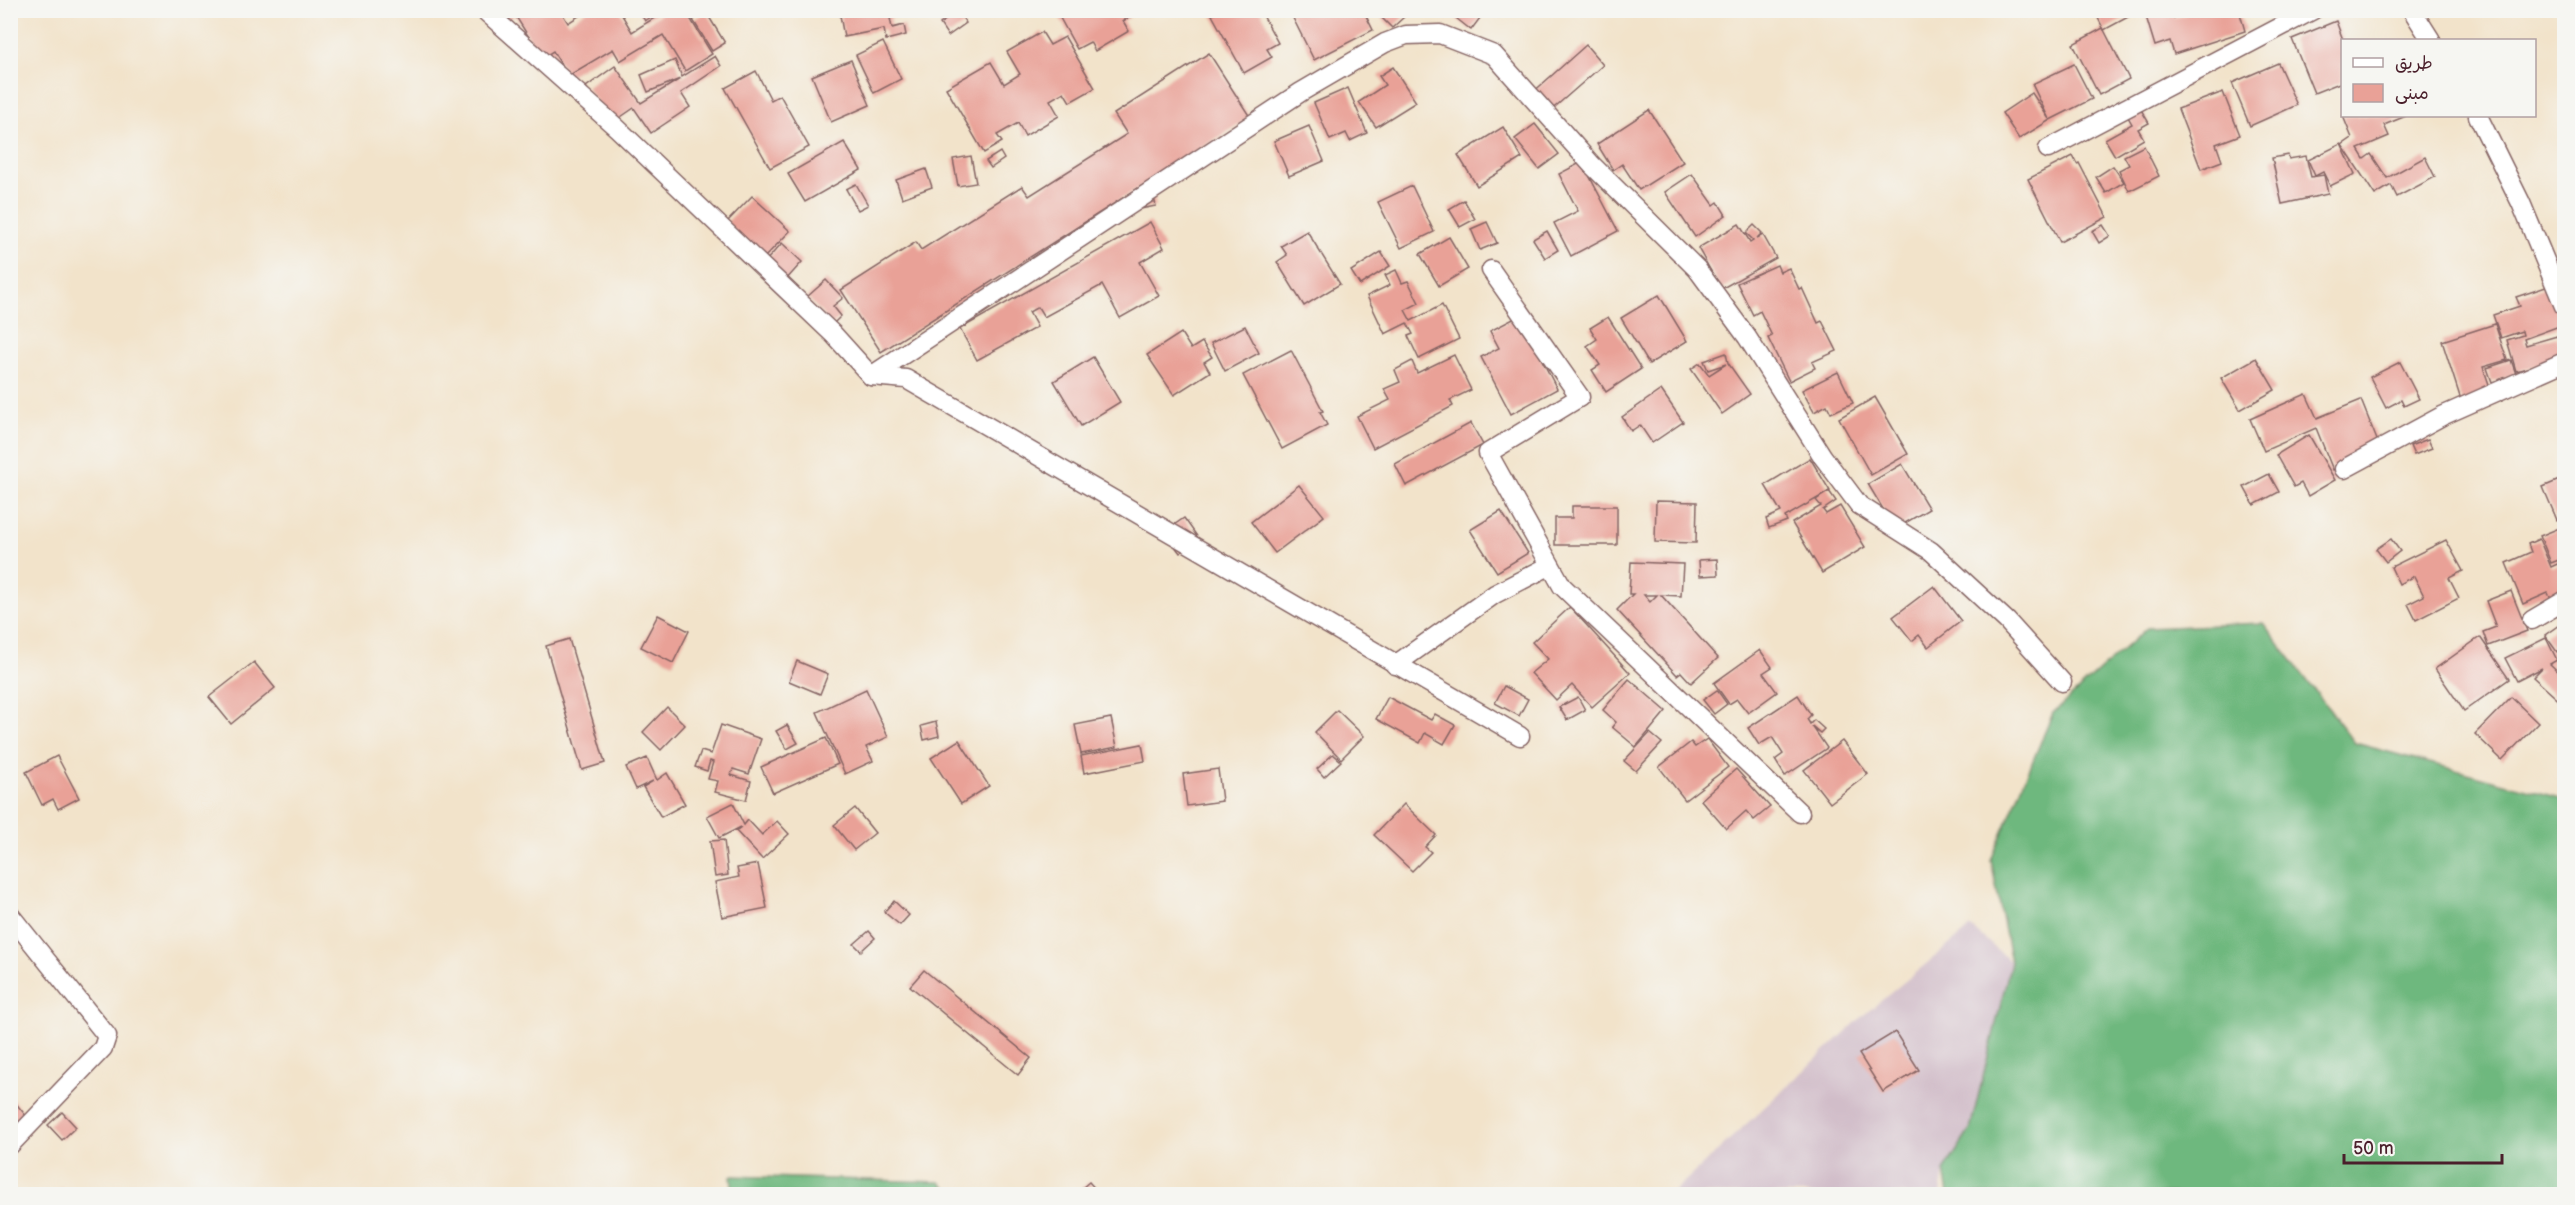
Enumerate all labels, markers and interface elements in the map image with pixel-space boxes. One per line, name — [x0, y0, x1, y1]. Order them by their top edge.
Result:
legend — [2341, 39, 2536, 117]
text: طريق — [2395, 53, 2433, 74]
text: مبنى — [2395, 83, 2429, 104]
scale bar — [2344, 1127, 2502, 1165]
text: 50 m — [2353, 1138, 2394, 1159]

